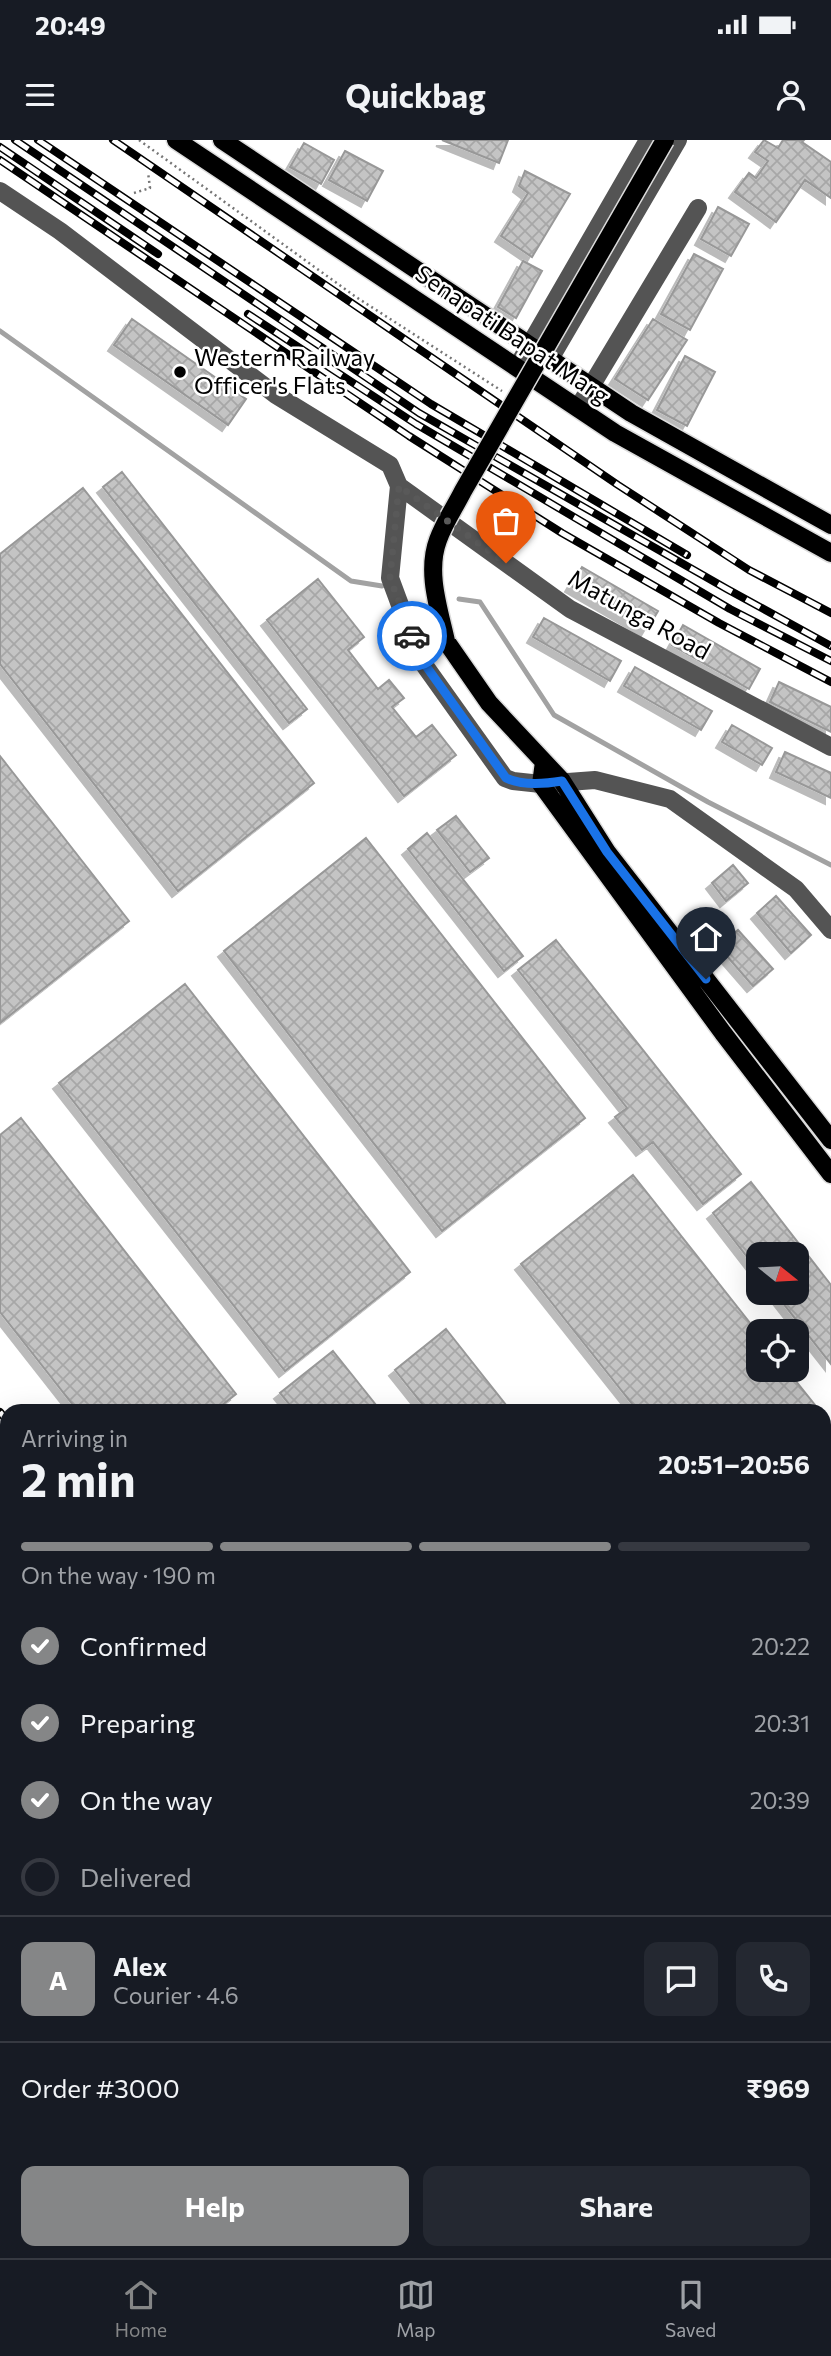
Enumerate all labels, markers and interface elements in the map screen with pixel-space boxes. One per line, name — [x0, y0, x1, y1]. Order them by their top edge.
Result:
text: 20:49 — [35, 9, 106, 40]
text: Quickbag — [345, 75, 486, 115]
icon: menu — [21, 76, 59, 114]
icon: person — [772, 76, 810, 114]
street label: Senapati Bapat Marg — [410, 258, 615, 409]
place label: Western Railway Officer's Flats — [194, 342, 375, 399]
marker: Western Railway Officer's Flats — [172, 364, 188, 380]
pin — [476, 491, 536, 563]
icon: bag — [487, 502, 525, 540]
street label: Matunga Road — [563, 563, 716, 665]
courier — [377, 601, 447, 671]
icon: car — [393, 617, 431, 655]
pin — [676, 907, 736, 979]
icon: home — [687, 918, 725, 956]
north arrow — [746, 1242, 808, 1306]
map controls — [746, 1242, 809, 1382]
button: locate — [746, 1319, 809, 1382]
text: Arriving in — [21, 1424, 128, 1452]
text: 20:51–20:56 — [658, 1448, 810, 1479]
text: 2 min — [21, 1450, 136, 1506]
text: On the way · 190 m — [21, 1561, 216, 1589]
icon: check — [21, 1627, 59, 1665]
text: Confirmed — [80, 1630, 207, 1661]
text: 20:22 — [751, 1632, 810, 1660]
icon: check — [21, 1704, 59, 1742]
text: Preparing — [80, 1707, 195, 1738]
text: 20:31 — [754, 1709, 810, 1737]
icon: check — [21, 1781, 59, 1819]
text: On the way — [80, 1784, 213, 1815]
text: 20:39 — [750, 1786, 810, 1814]
text: Delivered — [80, 1861, 191, 1892]
button: chat — [644, 1942, 718, 2016]
button: phone — [736, 1942, 810, 2016]
text: Alex — [113, 1950, 167, 1981]
text: A — [49, 1964, 67, 1995]
text: Courier · 4.6 — [113, 1981, 239, 2009]
text: Order #3000 — [21, 2072, 180, 2103]
text: ₹969 — [746, 2072, 810, 2103]
button: Help — [21, 2166, 409, 2246]
button: Share — [423, 2166, 810, 2246]
tab: Home — [115, 2276, 167, 2341]
tab: Map — [396, 2276, 436, 2341]
tab: Saved — [665, 2276, 716, 2341]

